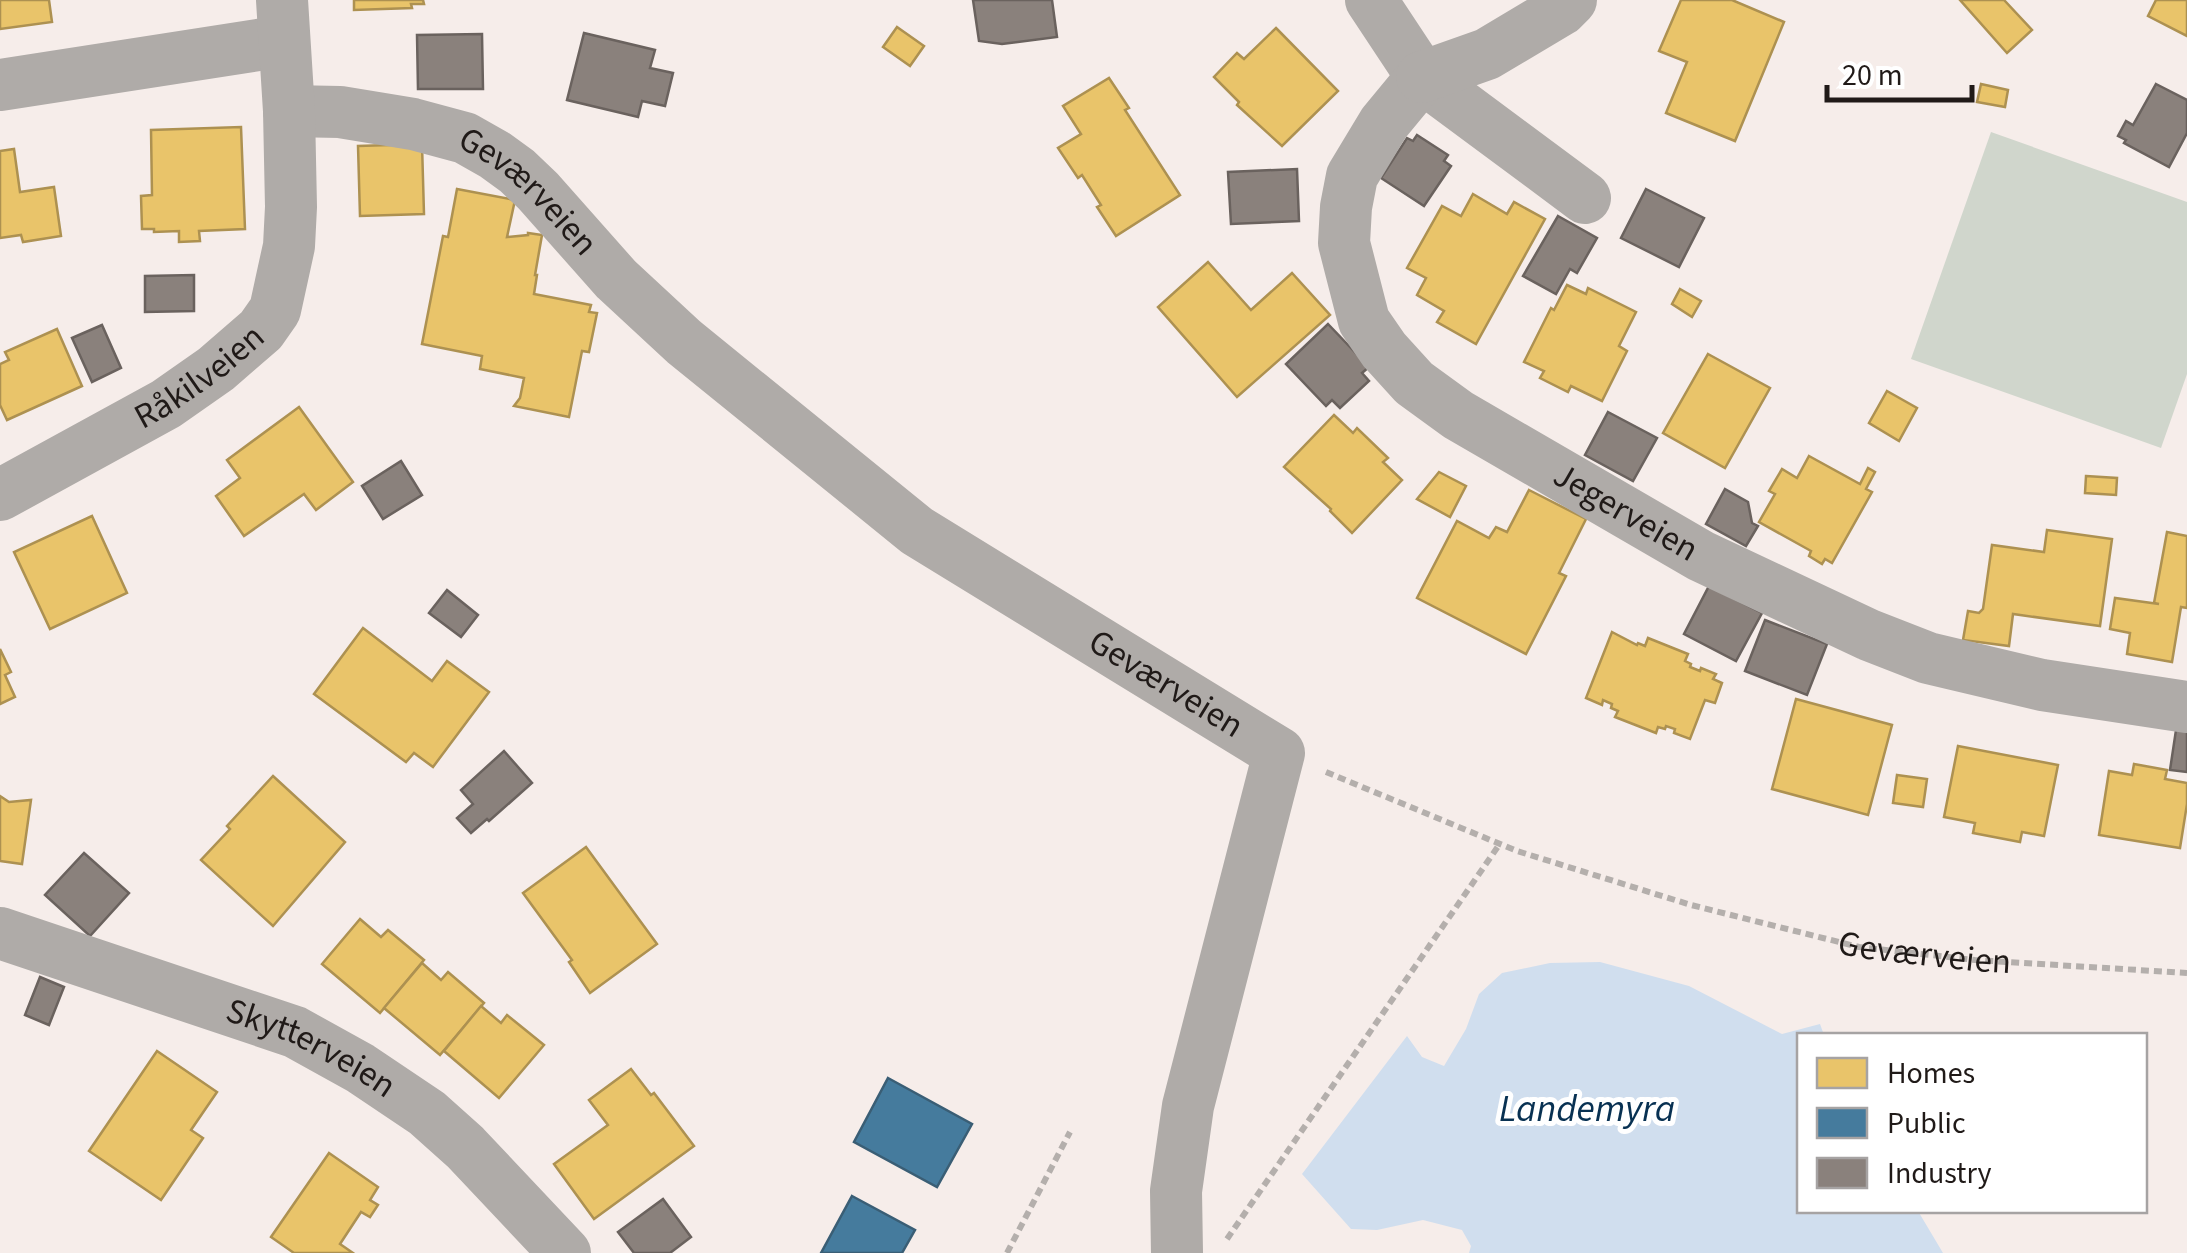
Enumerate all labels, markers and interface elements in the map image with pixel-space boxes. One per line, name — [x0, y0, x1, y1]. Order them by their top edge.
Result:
scale bar — [1827, 40, 1972, 102]
text: 20 m — [1842, 54, 1903, 97]
street label: Geværveien — [449, 114, 609, 267]
street label: Råkilveien — [125, 313, 276, 442]
street label: Jegerveien — [1544, 451, 1708, 574]
street label: Geværveien — [1079, 617, 1253, 750]
street label: Geværveien — [1833, 918, 2013, 987]
street label: Skytterveien — [220, 986, 406, 1110]
legend — [1797, 1033, 2147, 1213]
text: Homes — [1887, 1052, 1975, 1095]
water label: Landemyra — [1499, 1082, 1675, 1136]
text: Public — [1887, 1102, 1966, 1145]
text: Industry — [1887, 1152, 1992, 1195]

